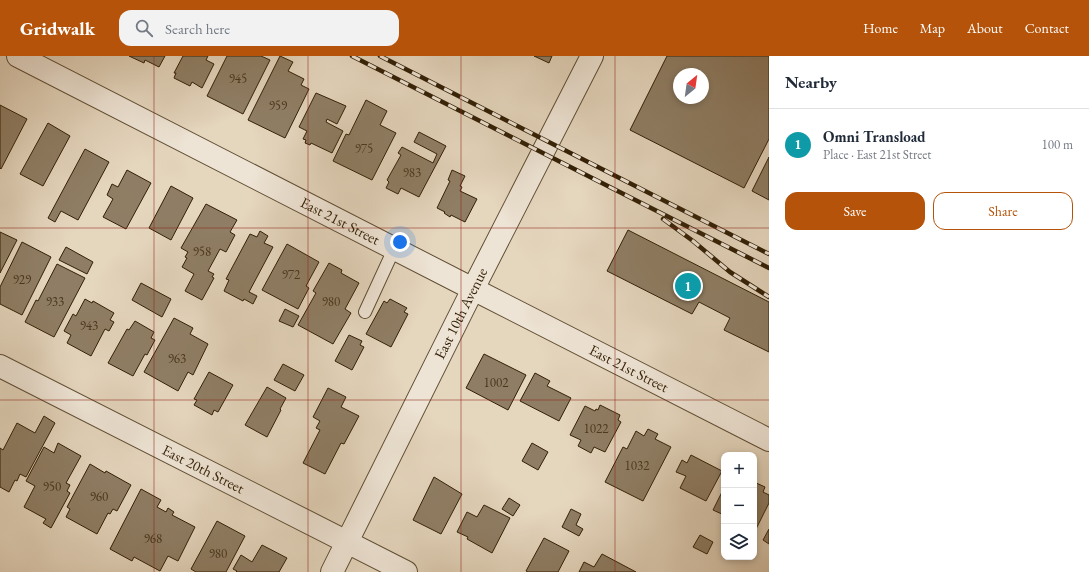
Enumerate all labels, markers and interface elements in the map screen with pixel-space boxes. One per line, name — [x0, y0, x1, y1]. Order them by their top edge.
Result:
search box — [119, 10, 399, 46]
text: Gridwalk — [20, 16, 95, 41]
icon: search — [133, 17, 155, 39]
text: Search here — [165, 19, 230, 38]
text: Home — [863, 19, 898, 37]
text: Map — [920, 19, 945, 37]
text: About — [967, 19, 1003, 37]
text: Contact — [1025, 19, 1069, 37]
north arrow — [673, 68, 709, 104]
house number: 945 — [229, 70, 247, 87]
text: Nearby — [785, 71, 837, 93]
house number: 959 — [269, 97, 288, 114]
text: Omni Transload — [823, 127, 926, 146]
text: 1 — [795, 136, 801, 153]
text: 100 m — [1042, 136, 1073, 153]
house number: 975 — [355, 140, 373, 157]
text: Place · East 21st Street — [823, 146, 931, 163]
house number: 983 — [403, 164, 421, 181]
street label: East 21st Street — [298, 192, 384, 249]
button: Save — [785, 192, 925, 230]
button: Share — [933, 192, 1073, 230]
your location — [390, 232, 410, 252]
house number: 958 — [193, 243, 211, 260]
street label: East 10th Avenue — [430, 264, 491, 362]
house number: 972 — [282, 266, 301, 283]
house number: 929 — [13, 271, 32, 288]
pin: 1 — [675, 271, 701, 301]
house number: 933 — [46, 293, 64, 310]
house number: 980 — [322, 293, 340, 310]
house number: 943 — [80, 317, 98, 334]
street label: East 21st Street — [586, 340, 672, 396]
house number: 963 — [168, 350, 186, 367]
house number: 1002 — [484, 374, 509, 391]
house number: 1022 — [584, 420, 609, 437]
street label: East 20th Street — [159, 440, 248, 498]
map controls — [721, 452, 757, 560]
button: + — [721, 452, 757, 488]
house number: 1032 — [625, 457, 650, 474]
house number: 950 — [43, 478, 61, 495]
house number: 960 — [90, 488, 108, 505]
button: − — [721, 488, 757, 524]
button: layers — [721, 524, 757, 560]
house number: 968 — [144, 530, 162, 547]
house number: 980 — [209, 545, 227, 562]

